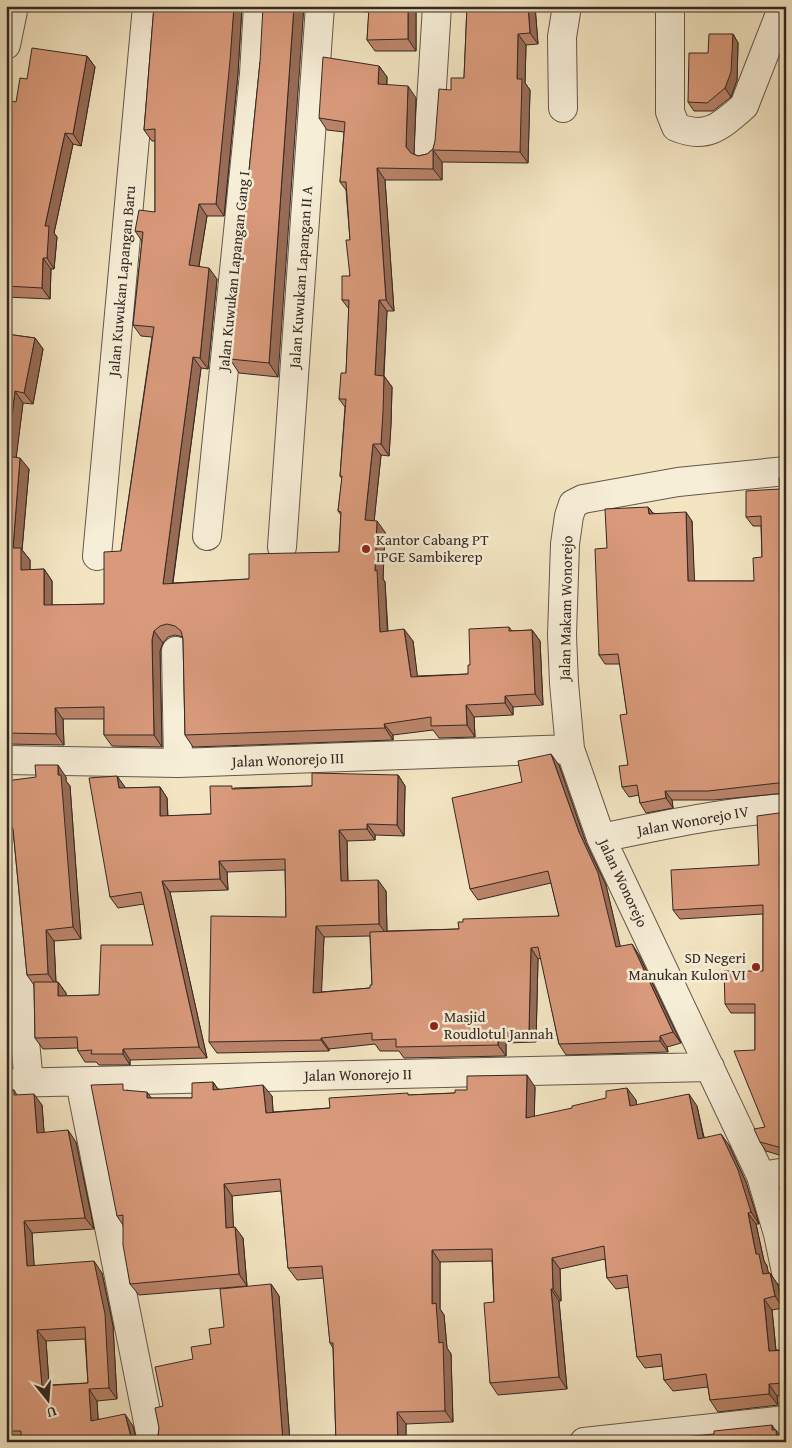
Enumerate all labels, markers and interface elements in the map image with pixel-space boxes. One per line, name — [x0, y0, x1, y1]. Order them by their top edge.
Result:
street label: Jalan Kuwukan Lapangan Gang I — [212, 170, 254, 374]
street label: Jalan Kuwukan Lapangan Baru — [103, 184, 140, 379]
street label: Jalan Kuwukan Lapangan II A — [284, 185, 317, 371]
place label: Kantor Cabang PT IPGE Sambikerep — [376, 529, 489, 567]
street label: Jalan Makam Wonorejo — [554, 535, 577, 683]
marker: Kantor Cabang PT IPGE Sambikerep — [360, 543, 372, 555]
street label: Jalan Wonorejo III — [229, 747, 345, 772]
street label: Jalan Wonorejo IV — [633, 800, 751, 841]
street label: Jalan Wonorejo — [593, 833, 653, 931]
place label: SD Negeri Manukan Kulon VI — [629, 947, 746, 985]
marker: SD Negeri Manukan Kulon VI — [750, 961, 762, 973]
place label: Masjid Roudlotul Jannah — [444, 1006, 554, 1044]
marker: Masjid Roudlotul Jannah — [428, 1020, 440, 1032]
street label: Jalan Wonorejo II — [302, 1063, 412, 1086]
north arrow — [22, 1376, 72, 1426]
text: U — [44, 1401, 59, 1424]

